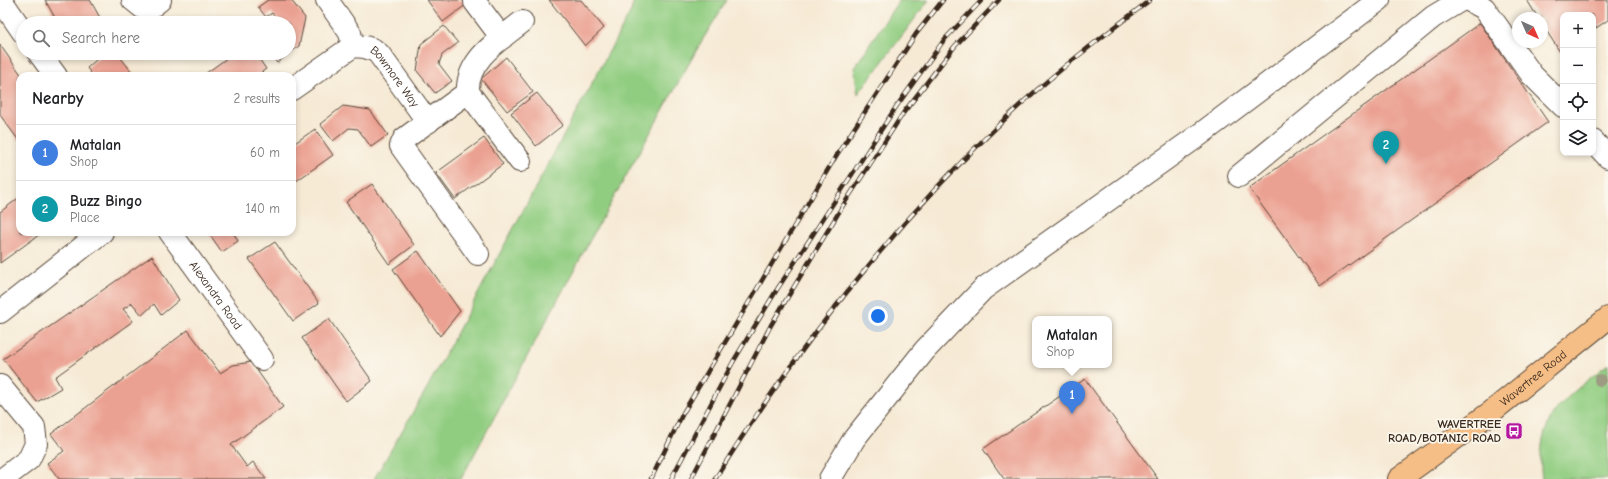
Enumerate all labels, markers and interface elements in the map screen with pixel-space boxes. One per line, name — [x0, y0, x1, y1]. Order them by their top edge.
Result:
north arrow — [1512, 12, 1548, 48]
map controls — [1560, 12, 1596, 156]
button: + — [1560, 12, 1596, 48]
search box — [16, 16, 296, 60]
icon: search — [30, 27, 52, 49]
text: Search here — [62, 29, 140, 47]
street label: Bowmore Way — [368, 43, 422, 110]
button: − — [1560, 48, 1596, 84]
button: locate — [1560, 84, 1596, 120]
text: Nearby — [32, 89, 83, 108]
text: 2 results — [233, 91, 280, 106]
button: layers — [1560, 120, 1596, 156]
pin: 2 — [1373, 131, 1399, 164]
text: Matalan — [70, 136, 121, 154]
text: 1 — [42, 145, 48, 160]
text: 60 m — [250, 145, 280, 160]
text: Shop — [70, 154, 98, 169]
text: Buzz Bingo — [70, 192, 142, 210]
text: 2 — [42, 201, 48, 216]
text: 140 m — [246, 201, 280, 216]
text: Place — [70, 210, 100, 225]
street label: Alexandra Road — [186, 258, 245, 332]
your location — [868, 306, 888, 326]
popup — [1032, 316, 1112, 368]
text: Matalan — [1046, 326, 1098, 344]
text: Shop — [1046, 344, 1074, 359]
street label: Wavertree Road — [1497, 347, 1569, 409]
pin: 1 — [1059, 381, 1085, 414]
place label: WAVERTREE ROAD/BOTANIC ROAD — [1388, 417, 1501, 445]
bus stop icon: WAVERTREE ROAD/BOTANIC ROAD — [1504, 421, 1524, 441]

